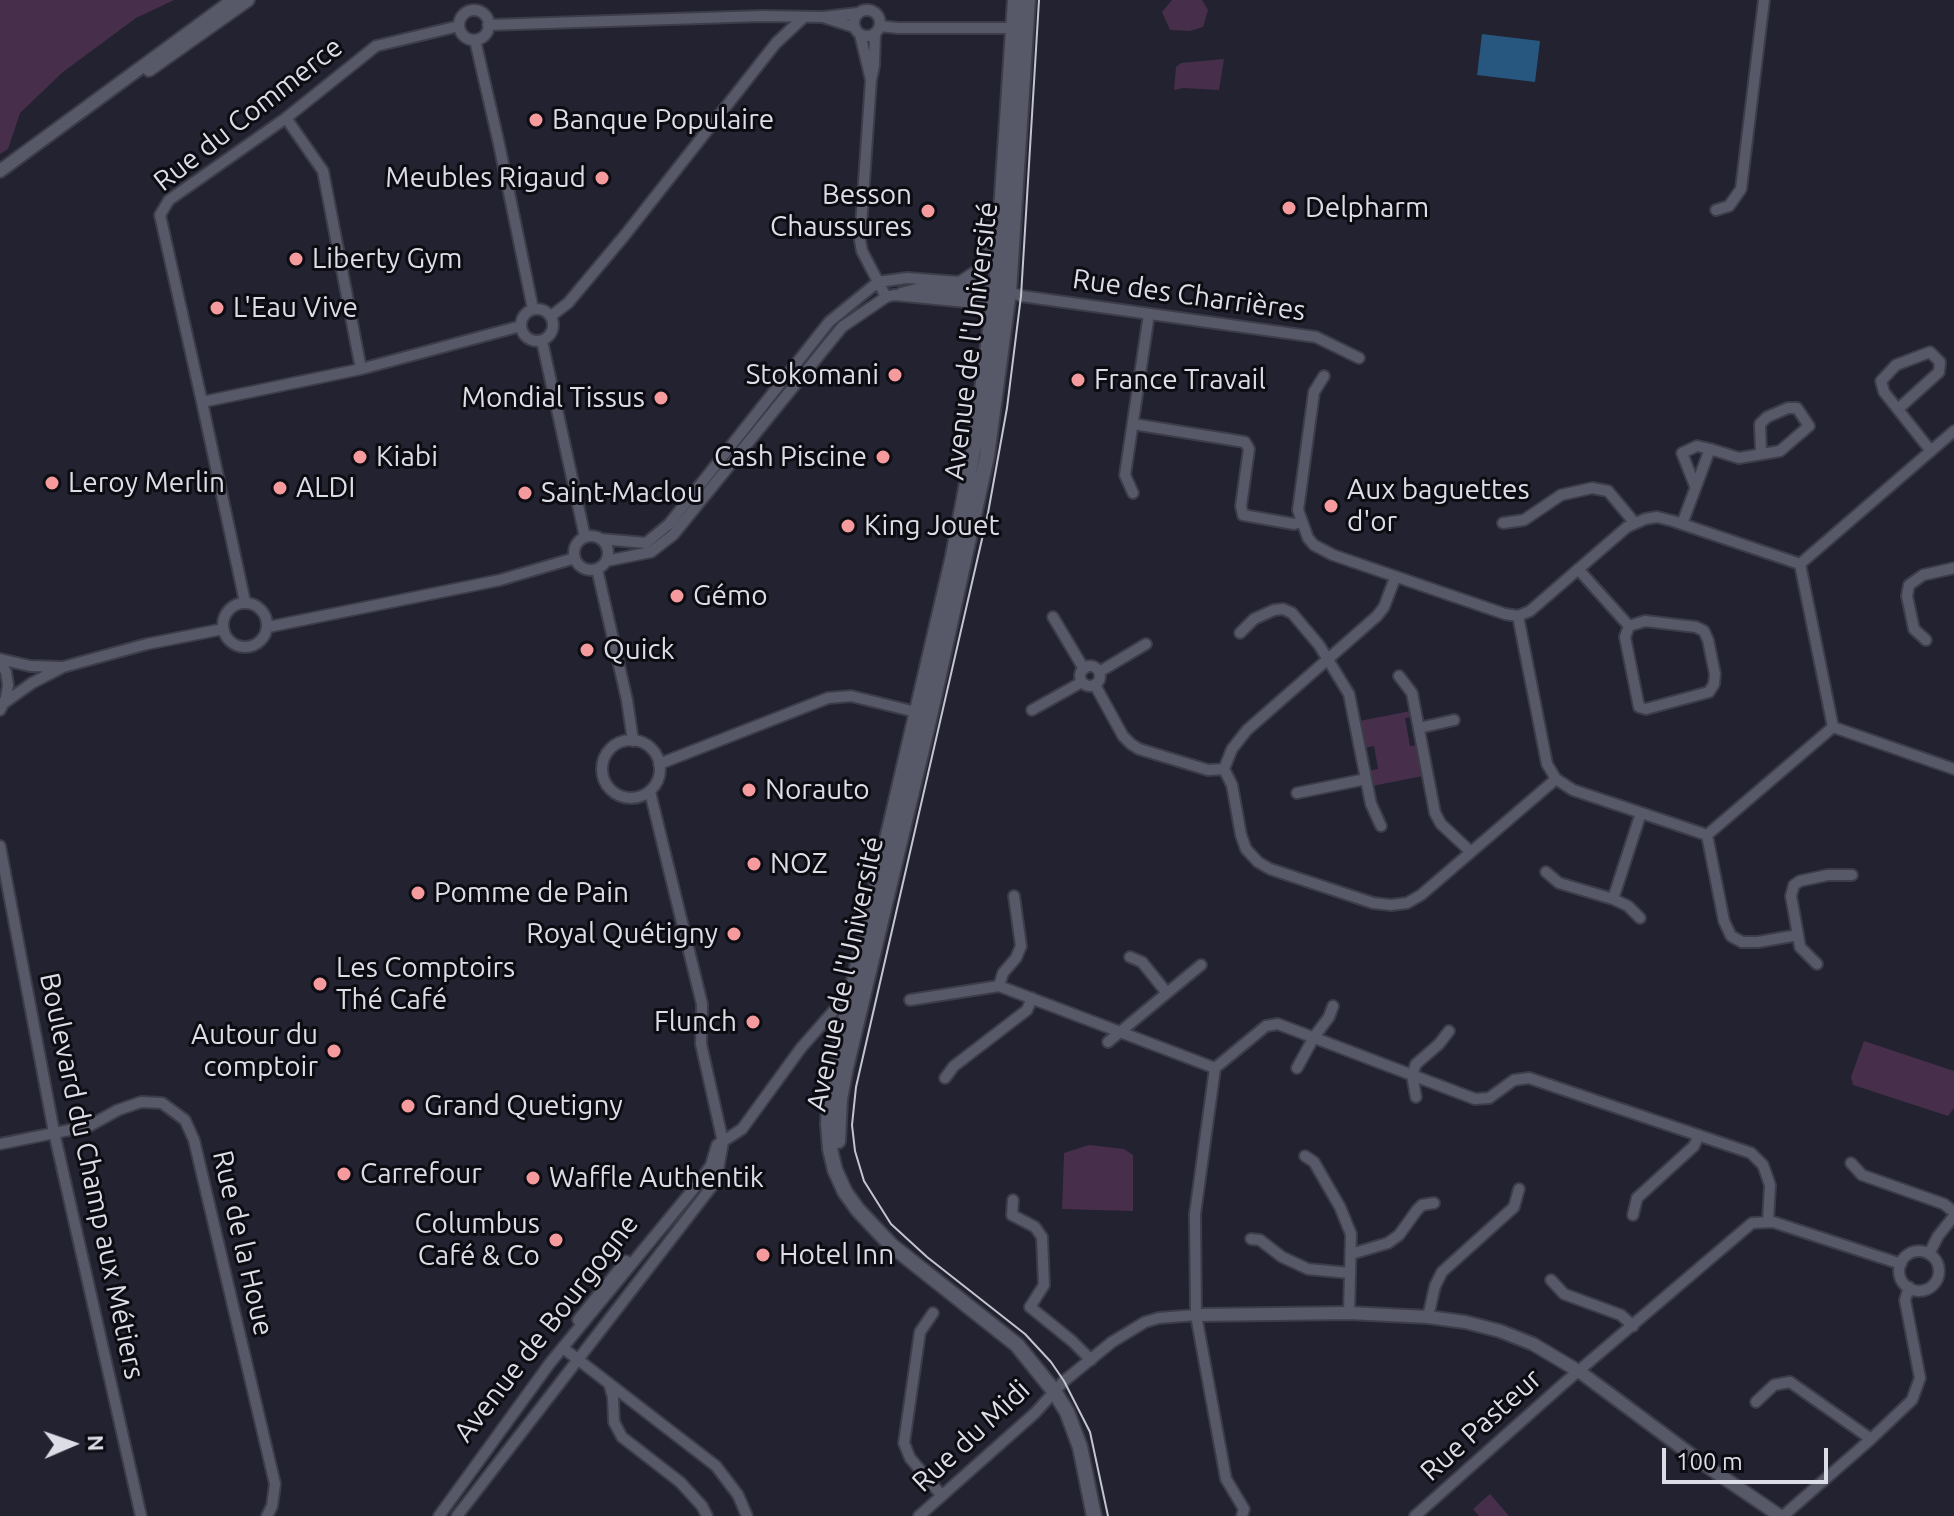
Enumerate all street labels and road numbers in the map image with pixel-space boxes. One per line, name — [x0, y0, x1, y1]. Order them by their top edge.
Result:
street label: Rue du Commerce — [147, 30, 349, 198]
street label: Avenue de l'Université — [937, 200, 1005, 482]
street label: Rue des Charrières — [1070, 262, 1308, 328]
street label: Avenue de l'Université — [799, 834, 891, 1114]
street label: Boulevard du Champ aux Métiers — [32, 970, 152, 1382]
street label: Rue de la Houe — [205, 1147, 281, 1339]
street label: Avenue de Bourgogne — [447, 1207, 645, 1449]
street label: Rue Pasteur — [1414, 1362, 1548, 1488]
street label: Rue du Midi — [905, 1373, 1037, 1499]

